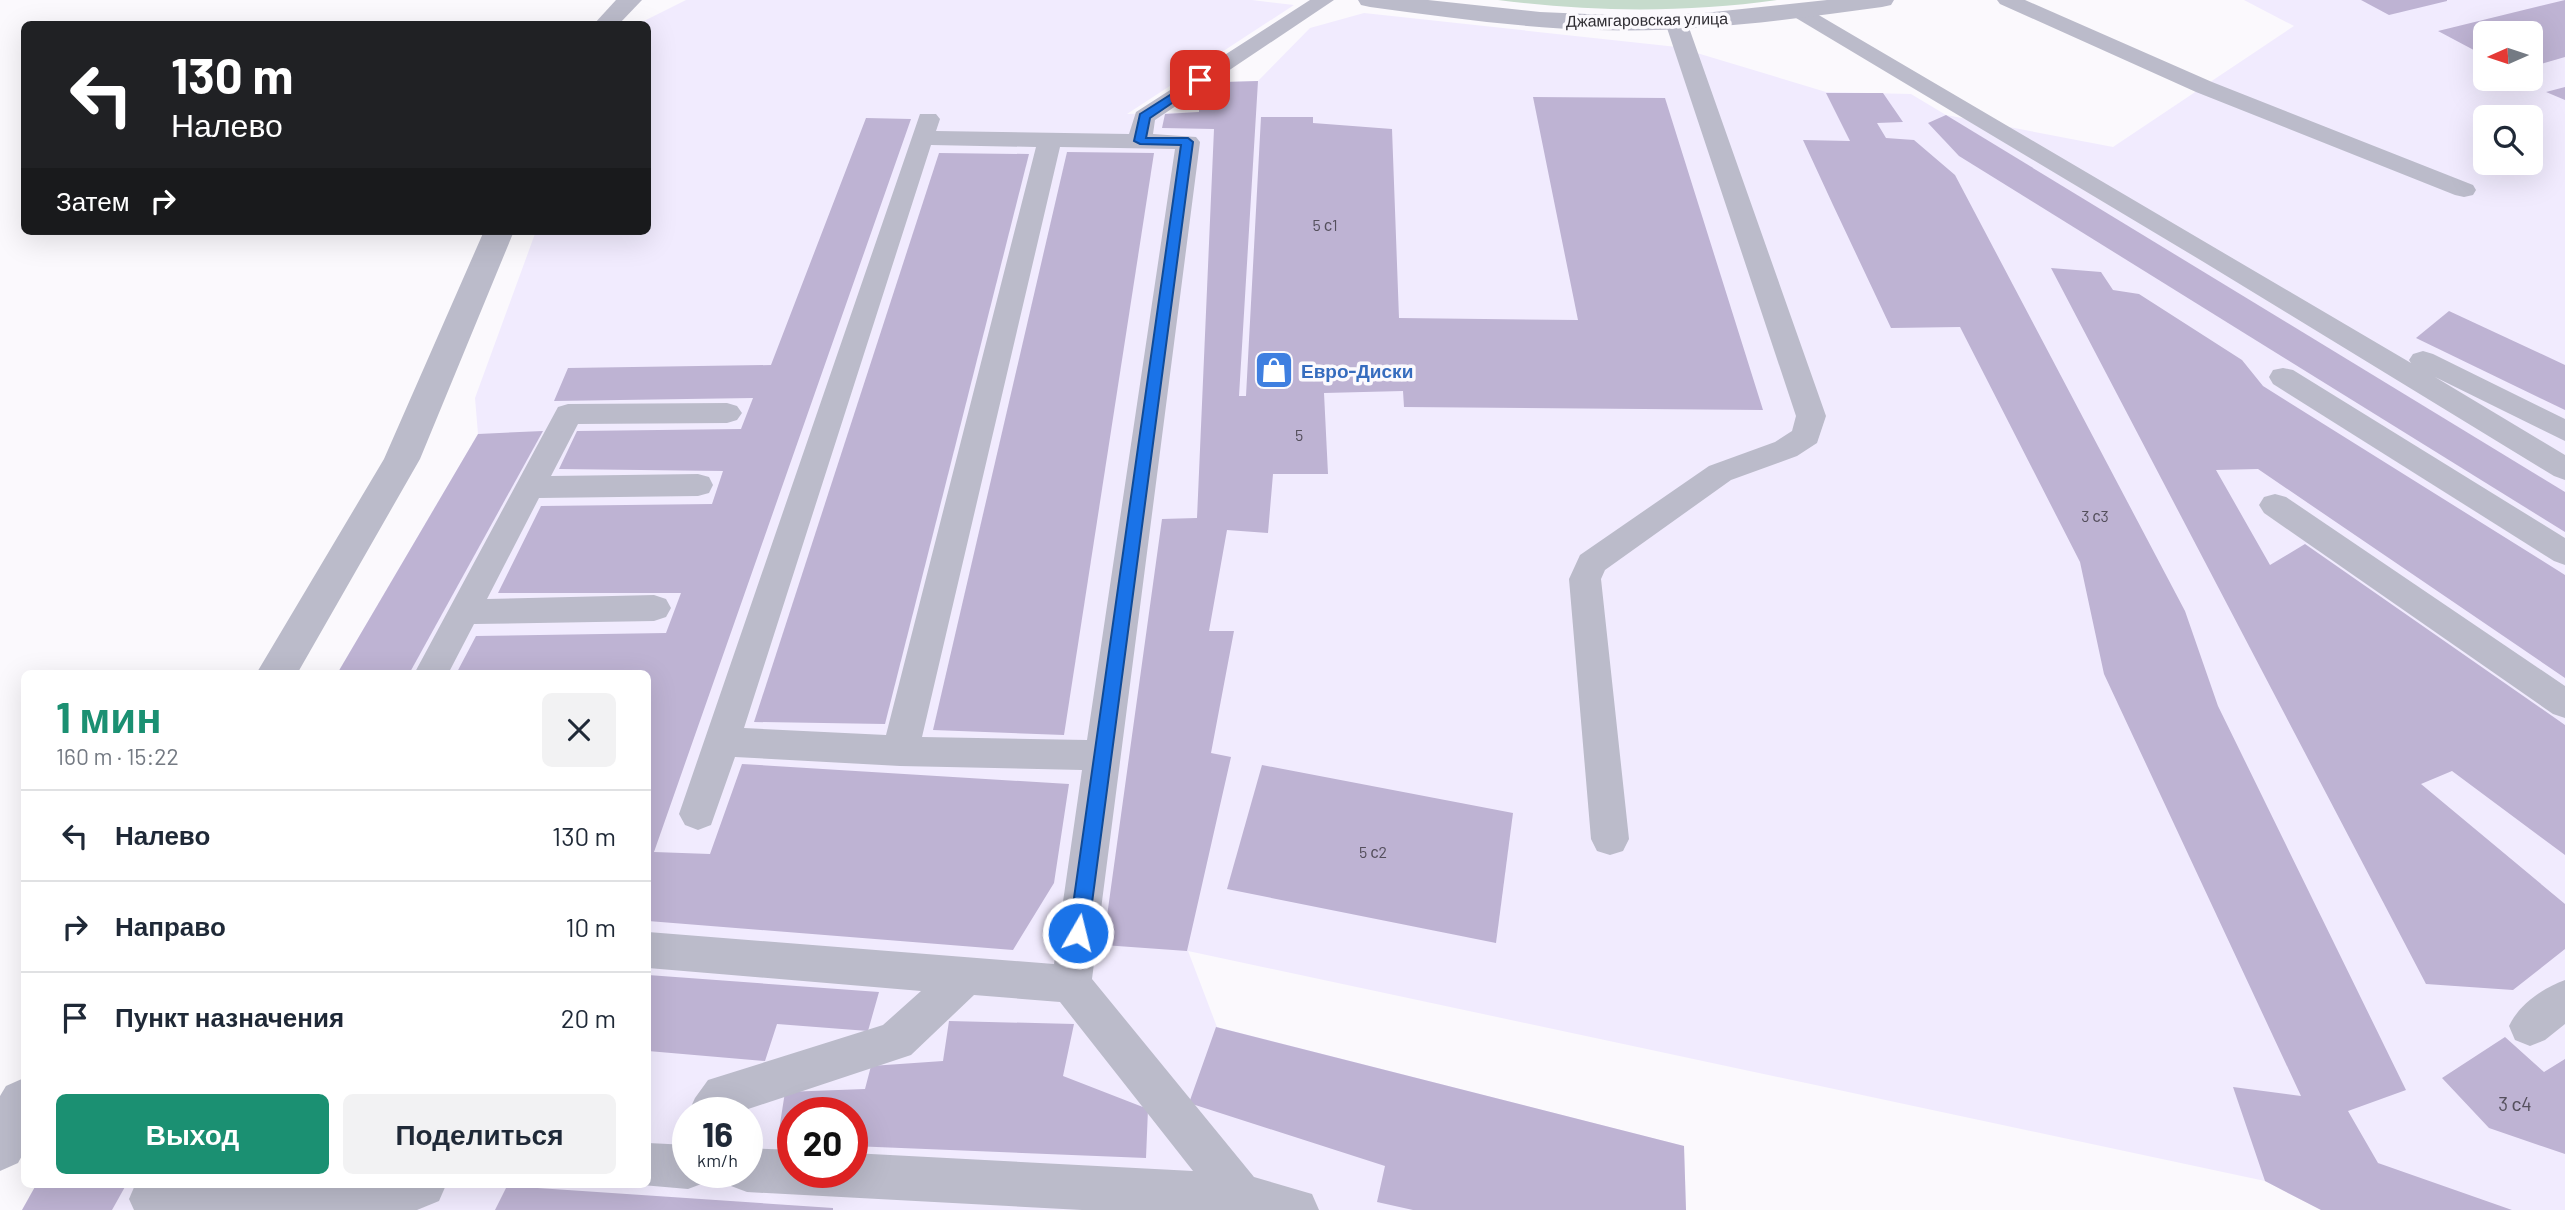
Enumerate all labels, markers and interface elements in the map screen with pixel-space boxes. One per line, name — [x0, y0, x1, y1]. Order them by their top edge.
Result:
street label: Джамгаровская улица — [1566, 8, 1728, 30]
north arrow — [2473, 21, 2543, 91]
map controls — [2473, 21, 2543, 175]
text: 130 m — [171, 45, 293, 104]
icon: left — [56, 49, 147, 140]
pin — [1170, 50, 1230, 110]
icon: arrive — [1181, 61, 1219, 99]
text: Налево — [171, 105, 283, 143]
button: search — [2473, 105, 2543, 175]
icon: right — [144, 182, 182, 220]
text: Затем — [56, 185, 130, 216]
house number: 5 с1 — [1312, 215, 1338, 234]
shop icon: Евро-Диски — [1253, 349, 1295, 391]
place label: Евро-Диски — [1301, 359, 1413, 382]
house number: 5 — [1295, 425, 1303, 444]
house number: 3 с3 — [2081, 506, 2109, 525]
text: 1 мин — [56, 691, 162, 741]
button: close — [542, 693, 616, 767]
text: 160 m · 15:22 — [56, 742, 179, 770]
icon: left — [56, 817, 94, 855]
text: Налево — [115, 819, 210, 850]
text: 130 m — [552, 820, 616, 851]
house number: 5 с2 — [1359, 842, 1387, 861]
position arrow — [1041, 896, 1115, 970]
icon: right — [56, 908, 94, 946]
text: Направо — [115, 910, 226, 941]
text: 10 m — [566, 911, 616, 942]
icon: arrive — [56, 999, 94, 1037]
text: Пункт назначения — [115, 1001, 344, 1032]
text: 20 m — [561, 1002, 616, 1033]
house number: 3 с4 — [2498, 1092, 2532, 1115]
button: Выход — [56, 1094, 329, 1174]
button: Поделиться — [343, 1094, 616, 1174]
speed limit sign: 20 — [777, 1097, 868, 1188]
text: 16 — [702, 1112, 733, 1154]
text: km/h — [697, 1149, 738, 1171]

